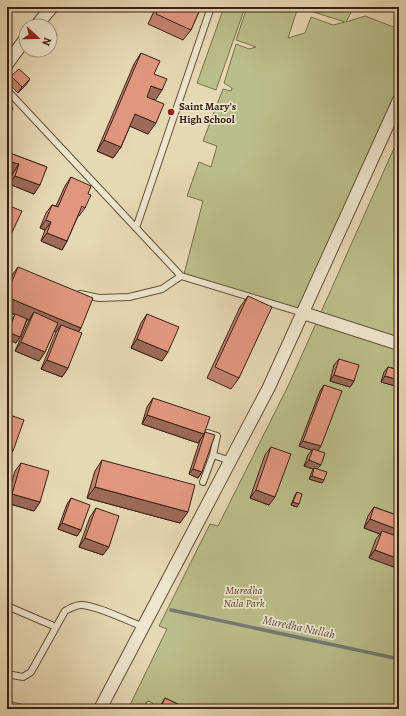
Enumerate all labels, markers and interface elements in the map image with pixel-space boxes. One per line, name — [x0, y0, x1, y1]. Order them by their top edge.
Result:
north arrow — [18, 18, 58, 58]
text: N — [38, 35, 55, 48]
place label: Saint Mary's High School — [179, 99, 237, 127]
marker: Saint Mary's High School — [166, 107, 176, 117]
park label: Muredha Nala Park — [223, 583, 265, 611]
water label: Muredha Nullah — [261, 611, 337, 643]

